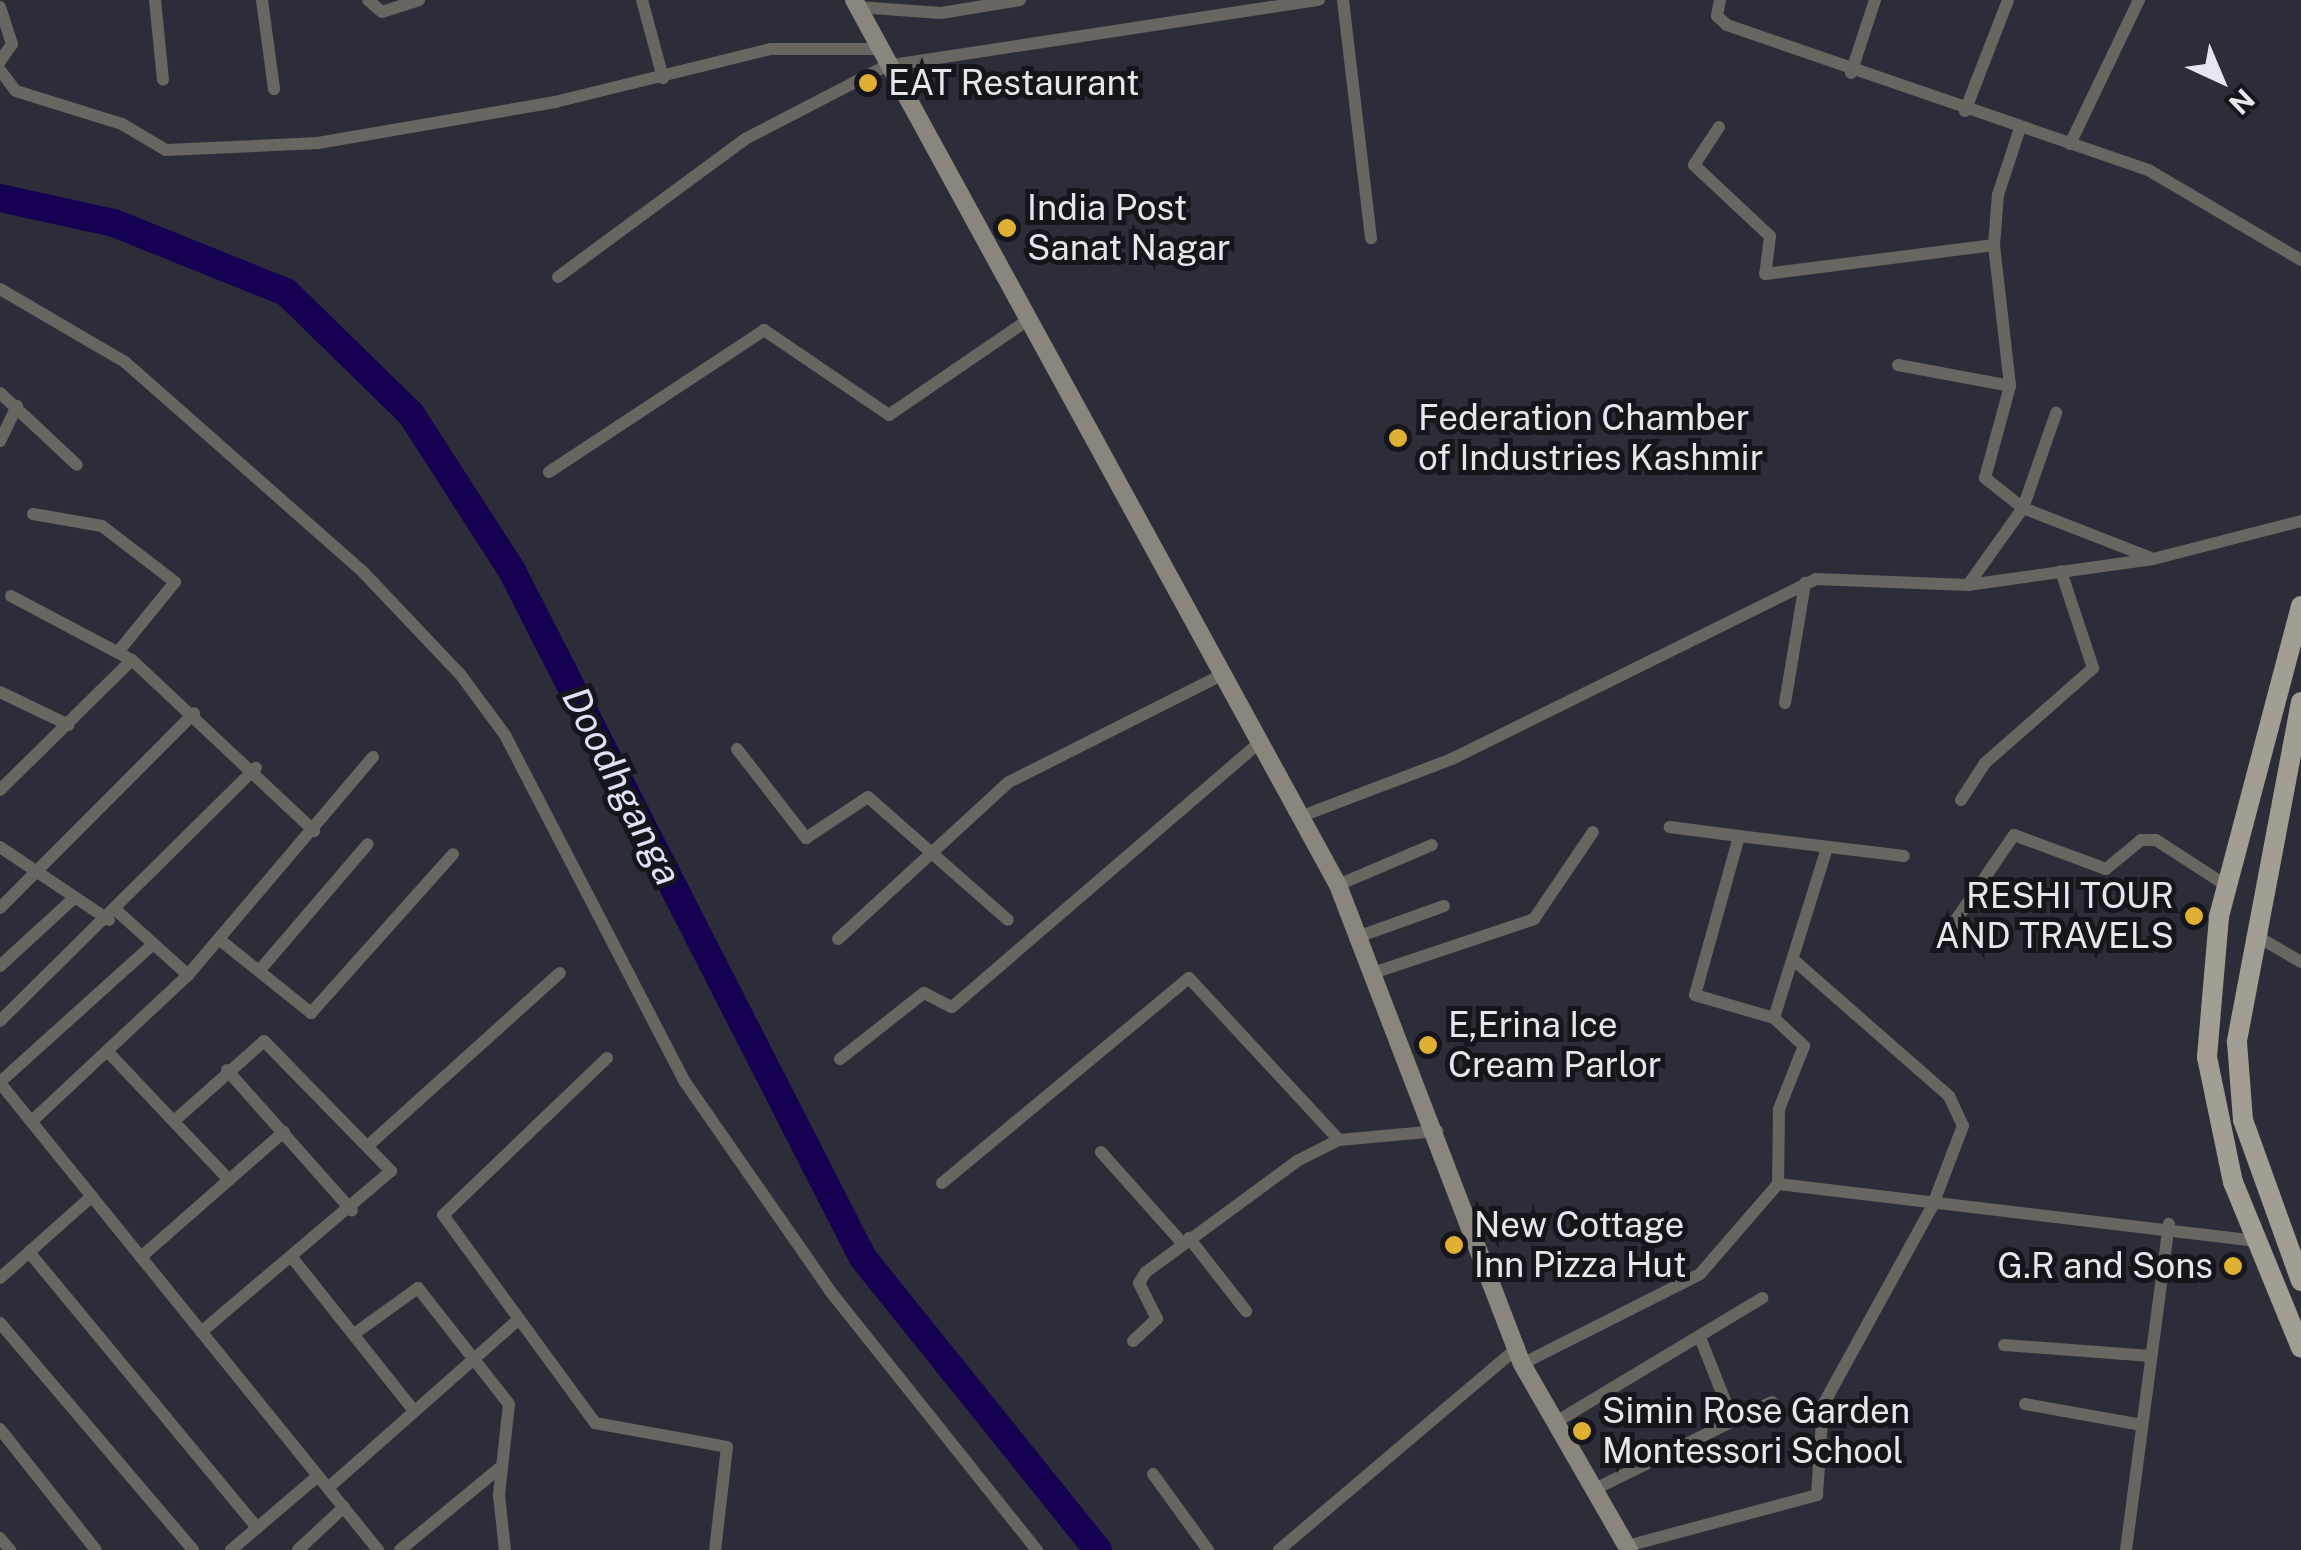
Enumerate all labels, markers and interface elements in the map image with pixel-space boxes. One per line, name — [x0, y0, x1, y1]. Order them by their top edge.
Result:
north arrow — [2171, 30, 2271, 130]
place label: EAT Restaurant — [888, 62, 1140, 104]
marker: EAT Restaurant — [857, 72, 879, 94]
text: N — [2223, 82, 2262, 121]
place label: India Post Sanat Nagar — [1027, 187, 1230, 269]
marker: India Post Sanat Nagar — [996, 217, 1018, 239]
place label: Federation Chamber of Industries Kashmir — [1418, 397, 1763, 479]
marker: Federation Chamber of Industries Kashmir — [1387, 427, 1409, 449]
water label: Doodhganga — [553, 679, 691, 893]
place label: RESHI TOUR AND TRAVELS — [1935, 875, 2174, 957]
marker: RESHI TOUR AND TRAVELS — [2183, 905, 2205, 927]
place label: E,Erina Ice Cream Parlor — [1448, 1004, 1661, 1086]
marker: E,Erina Ice Cream Parlor — [1417, 1034, 1439, 1056]
place label: New Cottage Inn Pizza Hut — [1474, 1204, 1687, 1286]
marker: New Cottage Inn Pizza Hut — [1443, 1234, 1465, 1256]
place label: G.R and Sons — [1997, 1245, 2213, 1287]
marker: G.R and Sons — [2222, 1255, 2244, 1277]
place label: Simin Rose Garden Montessori School — [1602, 1390, 1910, 1472]
marker: Simin Rose Garden Montessori School — [1571, 1420, 1593, 1442]

